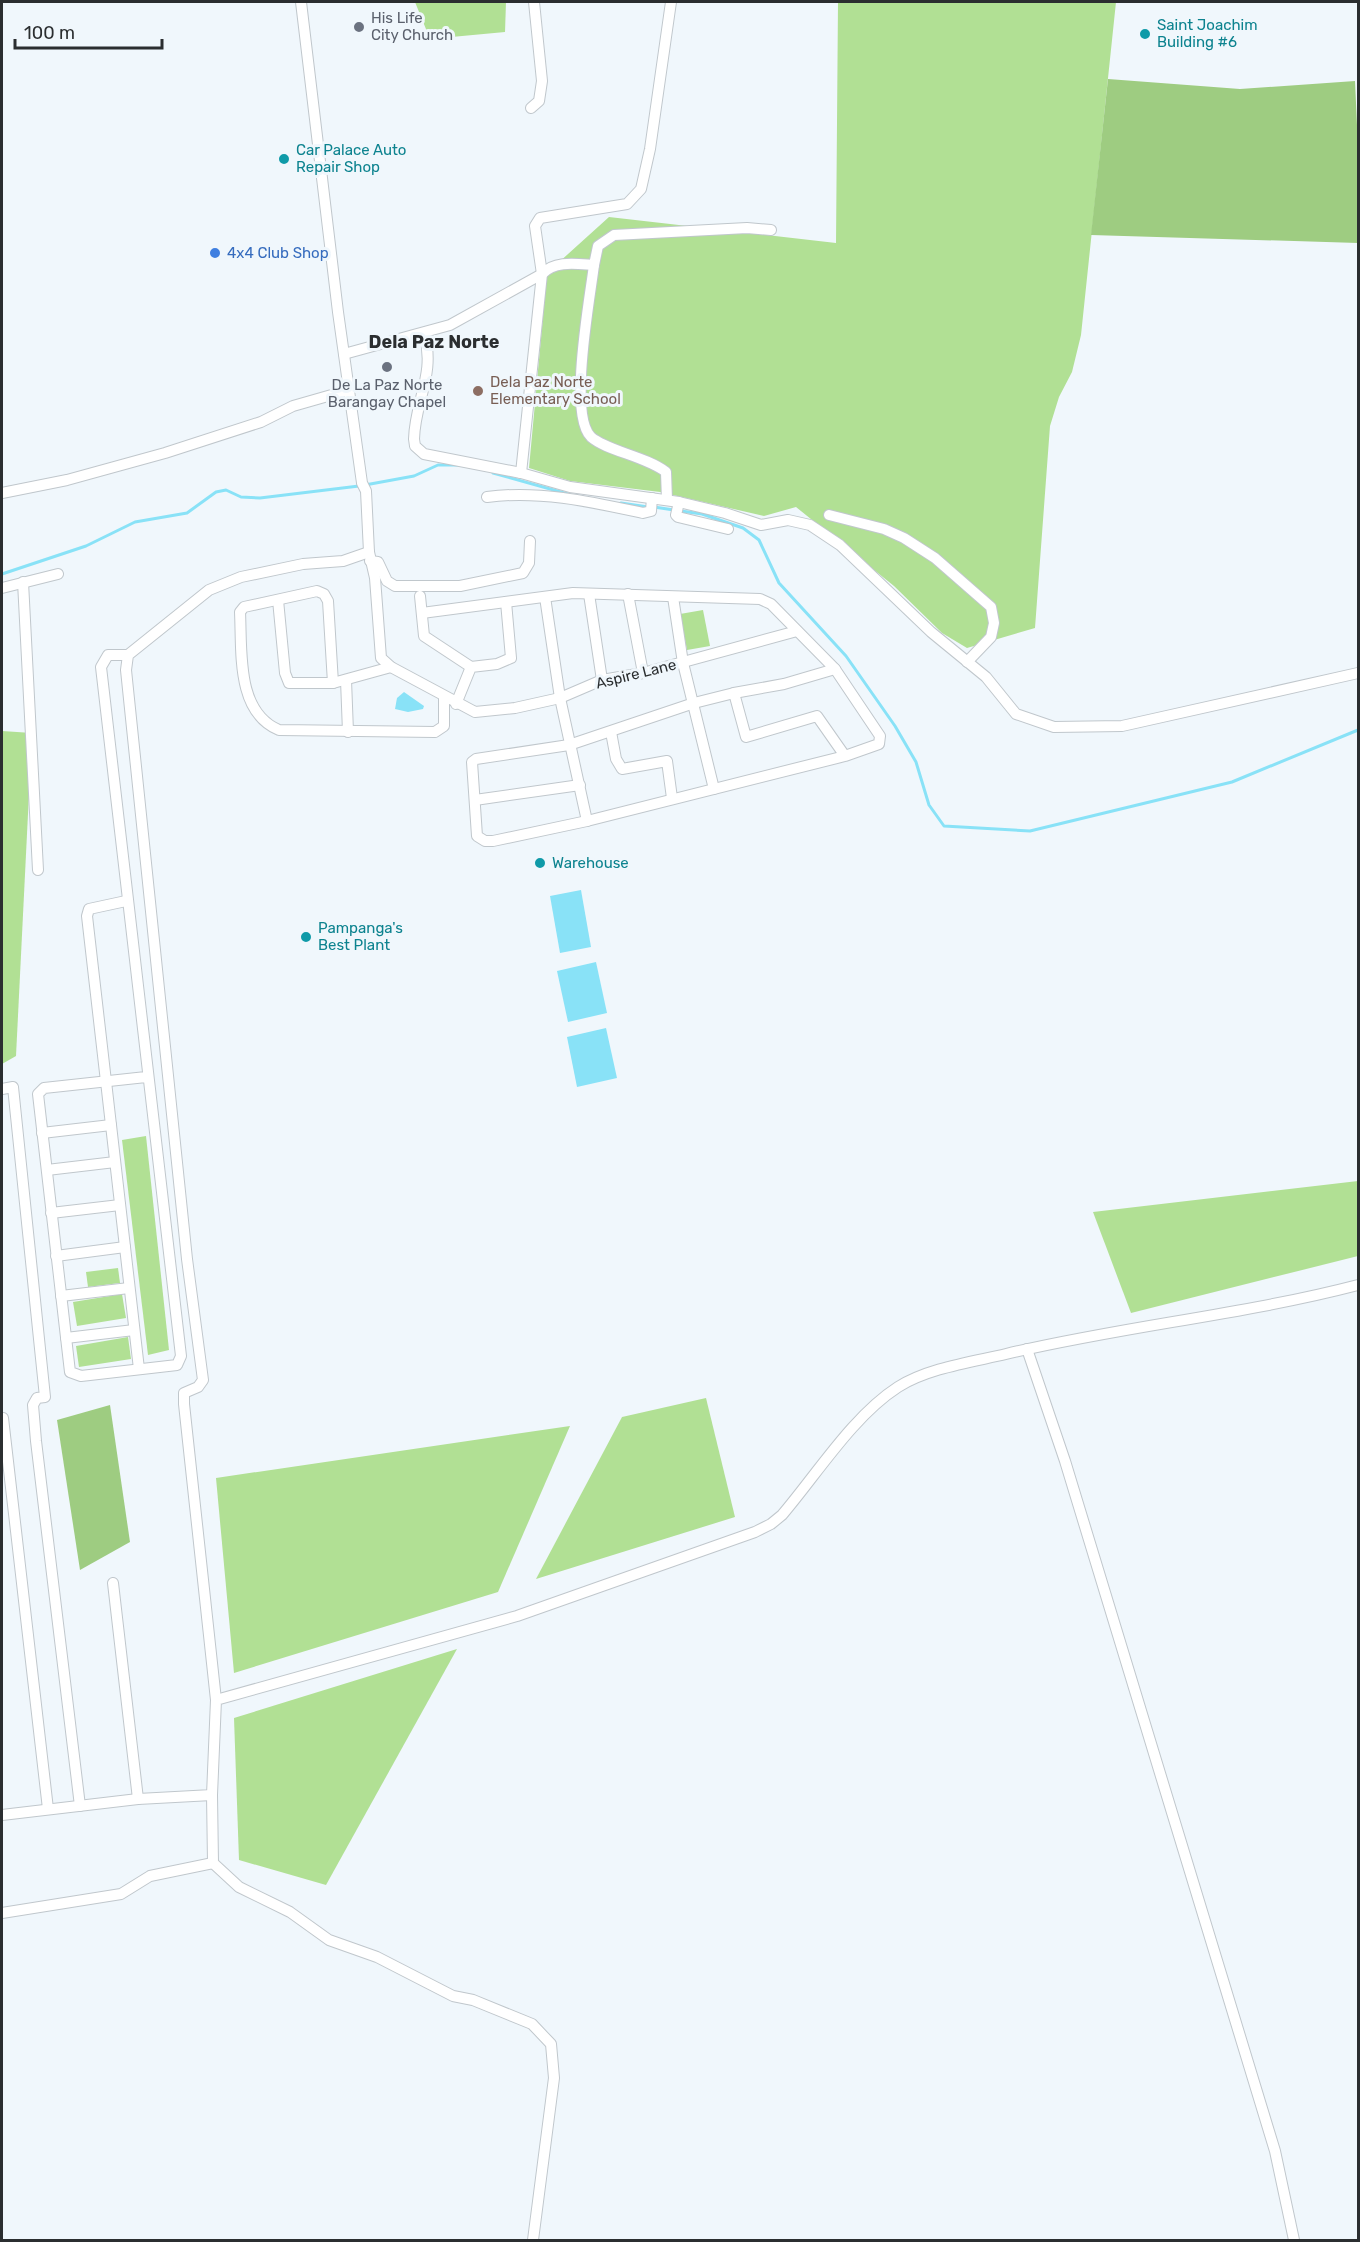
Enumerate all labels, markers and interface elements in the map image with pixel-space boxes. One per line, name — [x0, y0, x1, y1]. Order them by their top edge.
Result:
place label: His Life City Church — [371, 9, 453, 44]
scale bar — [15, 12, 162, 50]
place label: Saint Joachim Building #6 — [1157, 16, 1258, 51]
marker: His Life City Church — [352, 20, 366, 34]
text: 100 m — [24, 22, 75, 44]
marker: Saint Joachim Building #6 — [1138, 27, 1152, 41]
place label: Car Palace Auto Repair Shop — [296, 141, 406, 176]
marker: Car Palace Auto Repair Shop — [277, 152, 291, 166]
place label: 4x4 Club Shop — [227, 244, 329, 262]
marker: 4x4 Club Shop — [208, 246, 222, 260]
district label: Dela Paz Norte — [369, 331, 500, 353]
marker: De La Paz Norte Barangay Chapel — [380, 360, 394, 374]
place label: Dela Paz Norte Elementary School — [490, 373, 621, 408]
place label: De La Paz Norte Barangay Chapel — [328, 376, 446, 411]
marker: Dela Paz Norte Elementary School — [471, 384, 485, 398]
street label: Aspire Lane — [594, 655, 678, 693]
place label: Warehouse — [552, 854, 629, 872]
marker: Warehouse — [533, 856, 547, 870]
place label: Pampanga's Best Plant — [318, 919, 403, 954]
marker: Pampanga's Best Plant — [299, 930, 313, 944]

